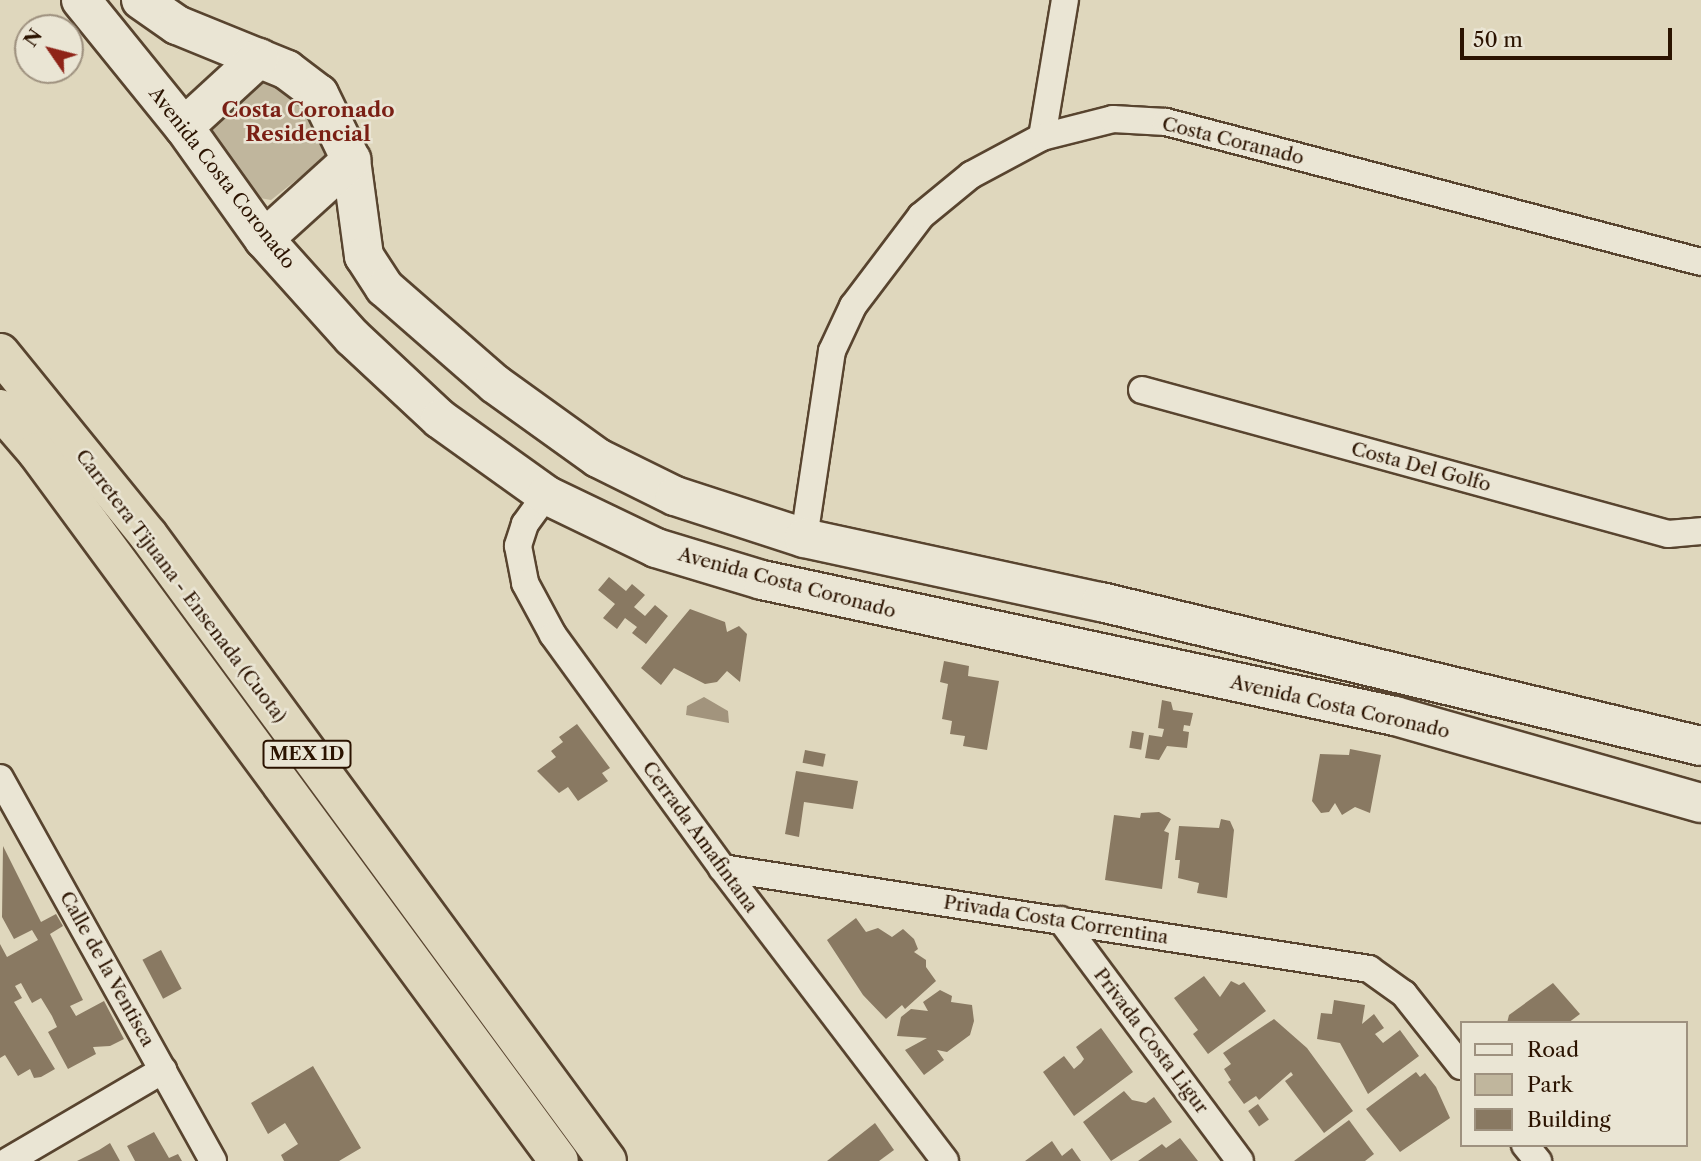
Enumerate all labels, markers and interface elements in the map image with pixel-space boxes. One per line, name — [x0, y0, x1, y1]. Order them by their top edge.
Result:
north arrow — [14, 14, 84, 84]
scale bar — [1463, 14, 1675, 58]
text: N — [19, 24, 47, 51]
text: 50 m — [1473, 27, 1523, 52]
street label: Avenida Costa Coronado — [144, 82, 300, 274]
district label: Costa Coronado Residencial — [221, 97, 395, 147]
street label: Costa Coranado — [1160, 112, 1306, 170]
street label: Costa Del Golfo — [1349, 437, 1493, 497]
street label: Carretera Tijuana - Ensenada (Cuota) — [70, 445, 292, 727]
street label: Avenida Costa Coronado — [676, 543, 898, 623]
street label: Avenida Costa Coronado — [1228, 671, 1452, 743]
road number: MEX 1D — [262, 740, 352, 768]
street label: Cerrada Amafintana — [637, 757, 763, 917]
street label: Calle de la Ventisca — [55, 887, 159, 1051]
street label: Privada Costa Correntina — [942, 891, 1170, 949]
street label: Privada Costa Ligur — [1089, 964, 1213, 1118]
legend — [1460, 1021, 1687, 1147]
text: Road — [1527, 1037, 1579, 1062]
text: Park — [1527, 1072, 1573, 1097]
text: Building — [1527, 1107, 1611, 1132]

